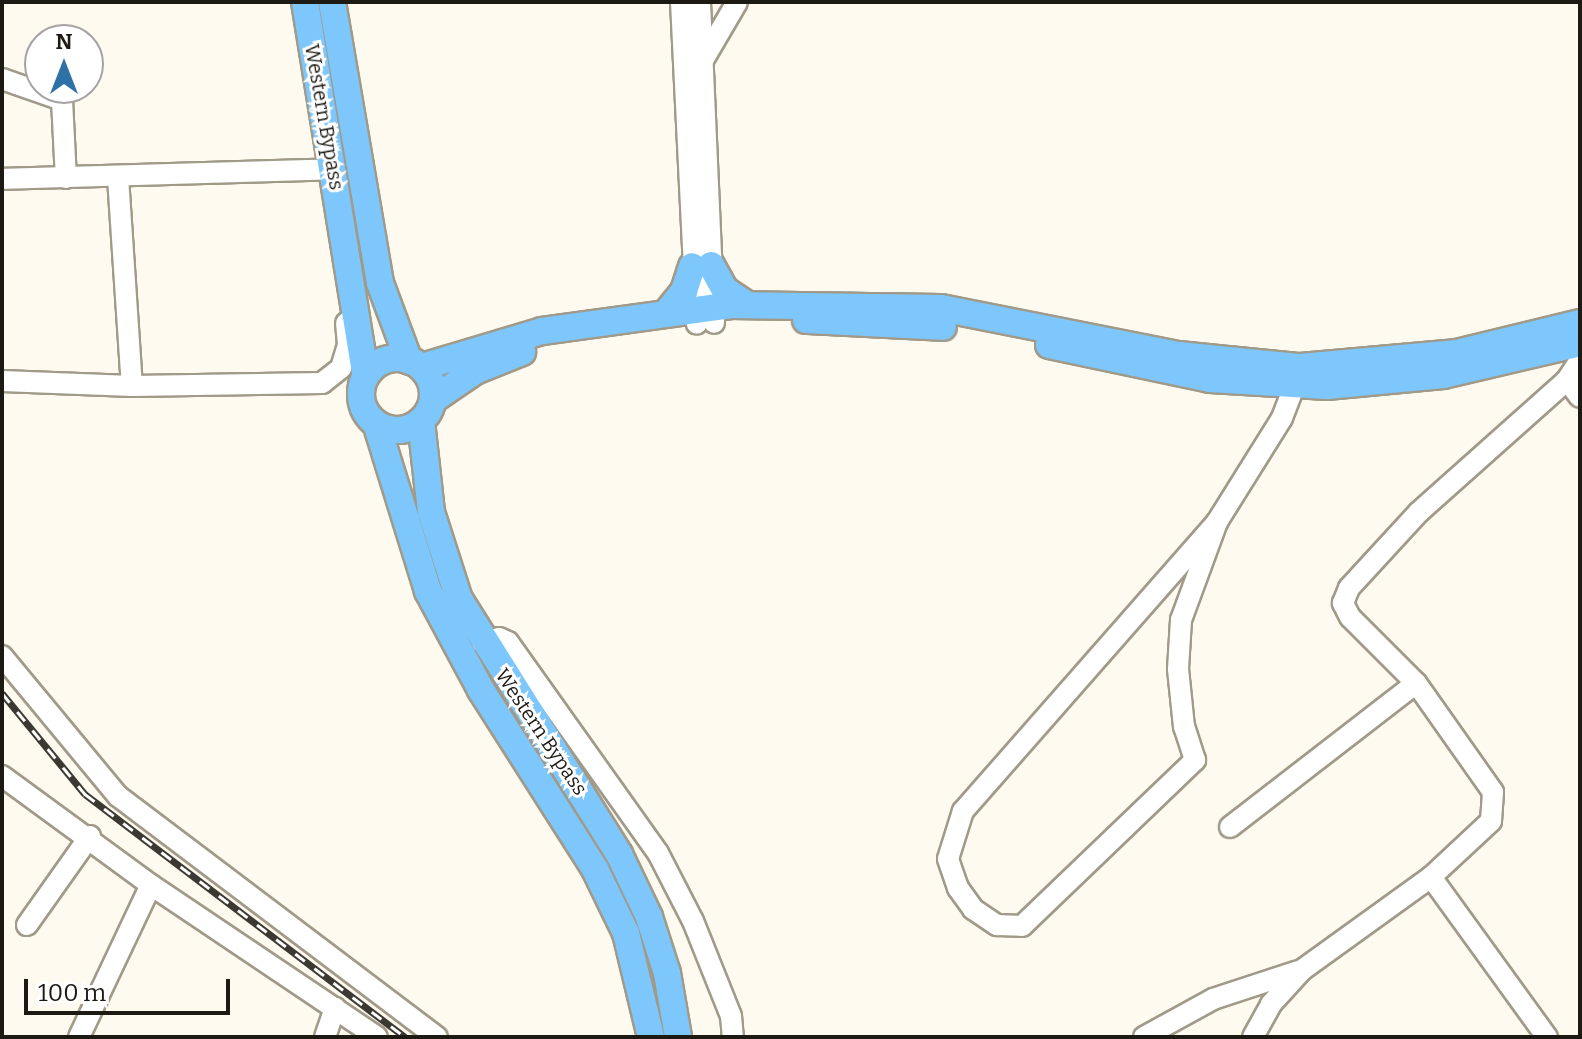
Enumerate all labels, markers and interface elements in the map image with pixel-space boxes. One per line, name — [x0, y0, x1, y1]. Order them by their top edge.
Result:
north arrow — [24, 24, 104, 104]
text: N — [56, 28, 72, 55]
street label: Western Bypass — [299, 42, 349, 192]
street label: Western Bypass — [490, 664, 592, 800]
scale bar — [28, 963, 234, 1013]
text: 100 m — [38, 979, 106, 1007]

